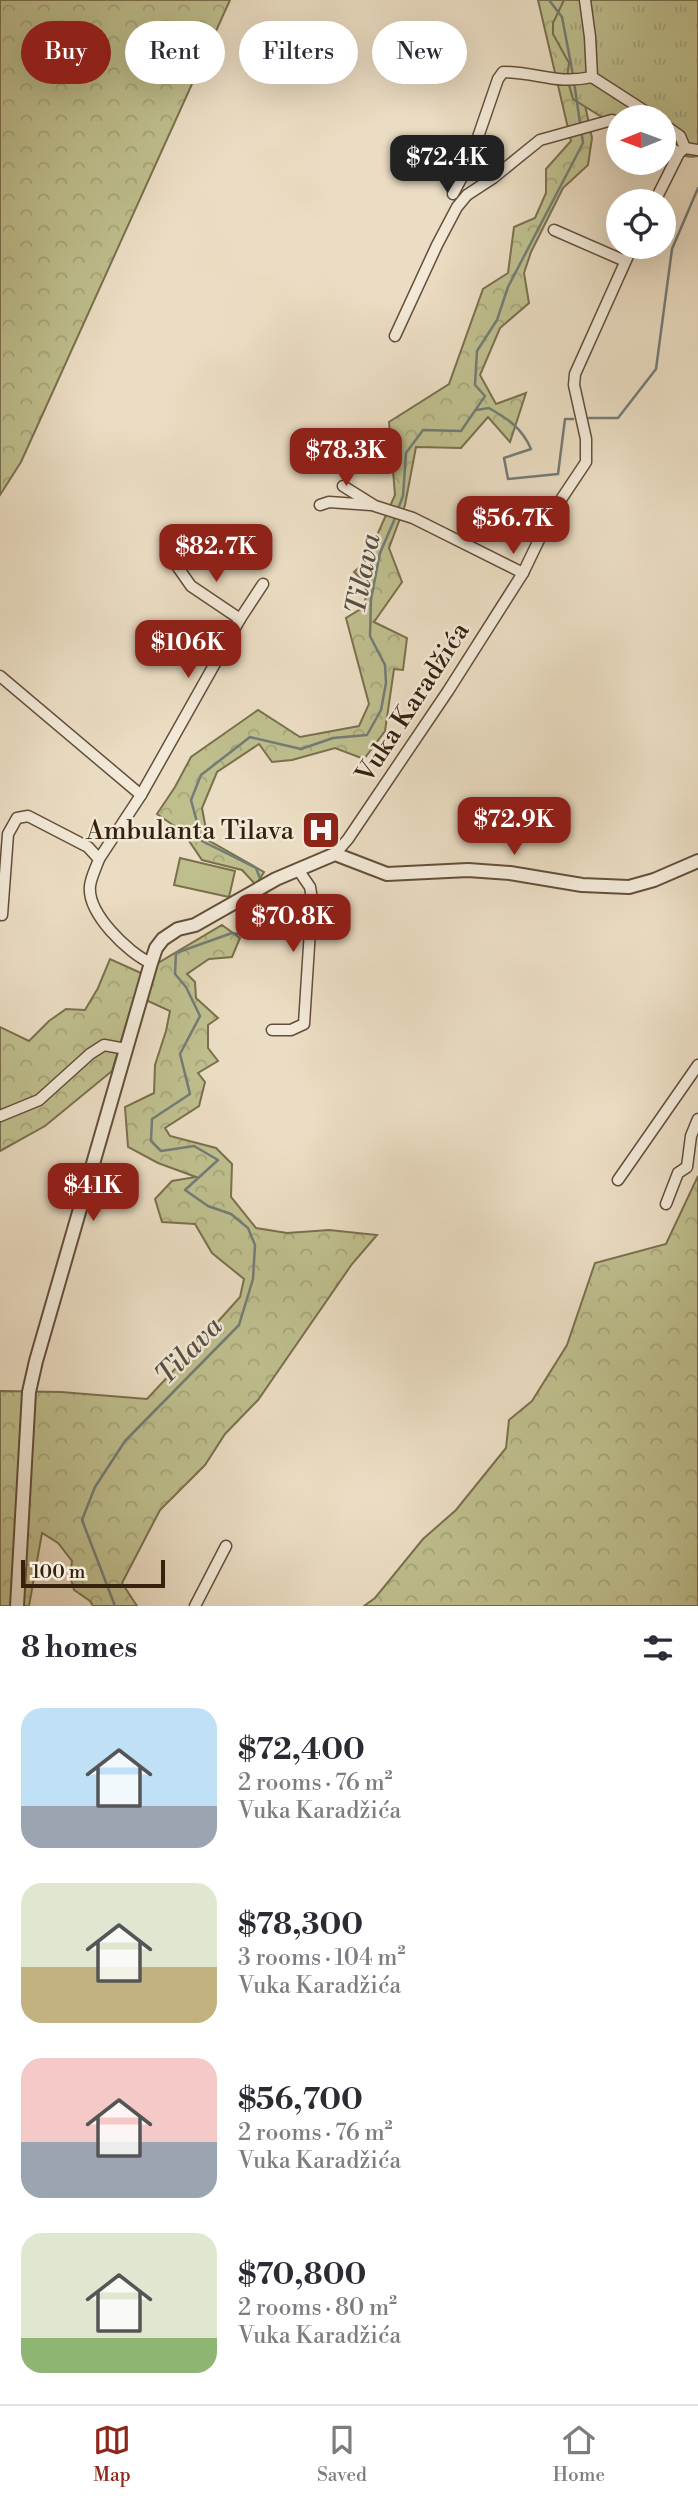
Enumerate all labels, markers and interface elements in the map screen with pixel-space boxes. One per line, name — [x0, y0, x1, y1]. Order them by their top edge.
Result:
chip: Buy — [21, 21, 111, 84]
chip: Rent — [125, 21, 225, 84]
chip: Filters — [239, 21, 358, 84]
chip: New — [372, 21, 467, 84]
north arrow — [606, 105, 676, 175]
map controls — [606, 105, 676, 259]
pin: $72.4K — [390, 136, 504, 195]
text: $72.4K — [406, 144, 488, 172]
button: locate — [606, 189, 676, 259]
pin: $78.3K — [289, 428, 403, 488]
text: $78.3K — [306, 437, 386, 465]
pin: $56.7K — [456, 496, 570, 556]
text: $56.7K — [473, 505, 553, 533]
pin: $82.7K — [159, 524, 273, 584]
water label: Tilava — [339, 530, 389, 618]
text: $82.7K — [175, 533, 257, 561]
street label: Vuka Karadžića — [349, 616, 477, 789]
pin: $106K — [139, 620, 237, 680]
text: $106K — [151, 629, 225, 657]
pin: $72.9K — [457, 798, 571, 857]
text: $72.9K — [474, 806, 554, 834]
hospital icon: Ambulanta Tilava — [300, 809, 342, 851]
place label: Ambulanta Tilava — [85, 815, 295, 847]
pin: $70.8K — [236, 894, 350, 954]
text: $70.8K — [252, 903, 334, 931]
pin: $41K — [52, 1164, 134, 1223]
text: $41K — [64, 1172, 122, 1200]
water label: Tilava — [148, 1309, 230, 1393]
scale bar — [21, 1557, 164, 1589]
text: 100 m — [32, 1560, 85, 1584]
text: 8 homes — [21, 1629, 137, 1667]
icon: filters — [639, 1629, 677, 1667]
text: $72,400 — [238, 1731, 365, 1769]
icon: home — [77, 1736, 161, 1820]
text: 2 rooms · 76 m² — [238, 1769, 393, 1797]
text: Vuka Karadžića — [238, 1797, 401, 1825]
text: $78,300 — [238, 1906, 363, 1944]
icon: home — [77, 1911, 161, 1995]
text: 3 rooms · 104 m² — [238, 1944, 406, 1972]
text: Vuka Karadžića — [238, 1972, 401, 2000]
text: $56,700 — [238, 2081, 363, 2119]
icon: home — [77, 2086, 161, 2170]
text: 2 rooms · 76 m² — [238, 2119, 393, 2147]
text: Vuka Karadžića — [238, 2147, 401, 2175]
text: $70,800 — [238, 2256, 366, 2294]
icon: home — [77, 2261, 161, 2345]
text: 2 rooms · 80 m² — [238, 2294, 397, 2322]
text: Vuka Karadžića — [238, 2322, 401, 2350]
tab: Map — [93, 2421, 131, 2487]
tab: Saved — [317, 2421, 367, 2487]
tab: Home — [553, 2421, 605, 2487]

